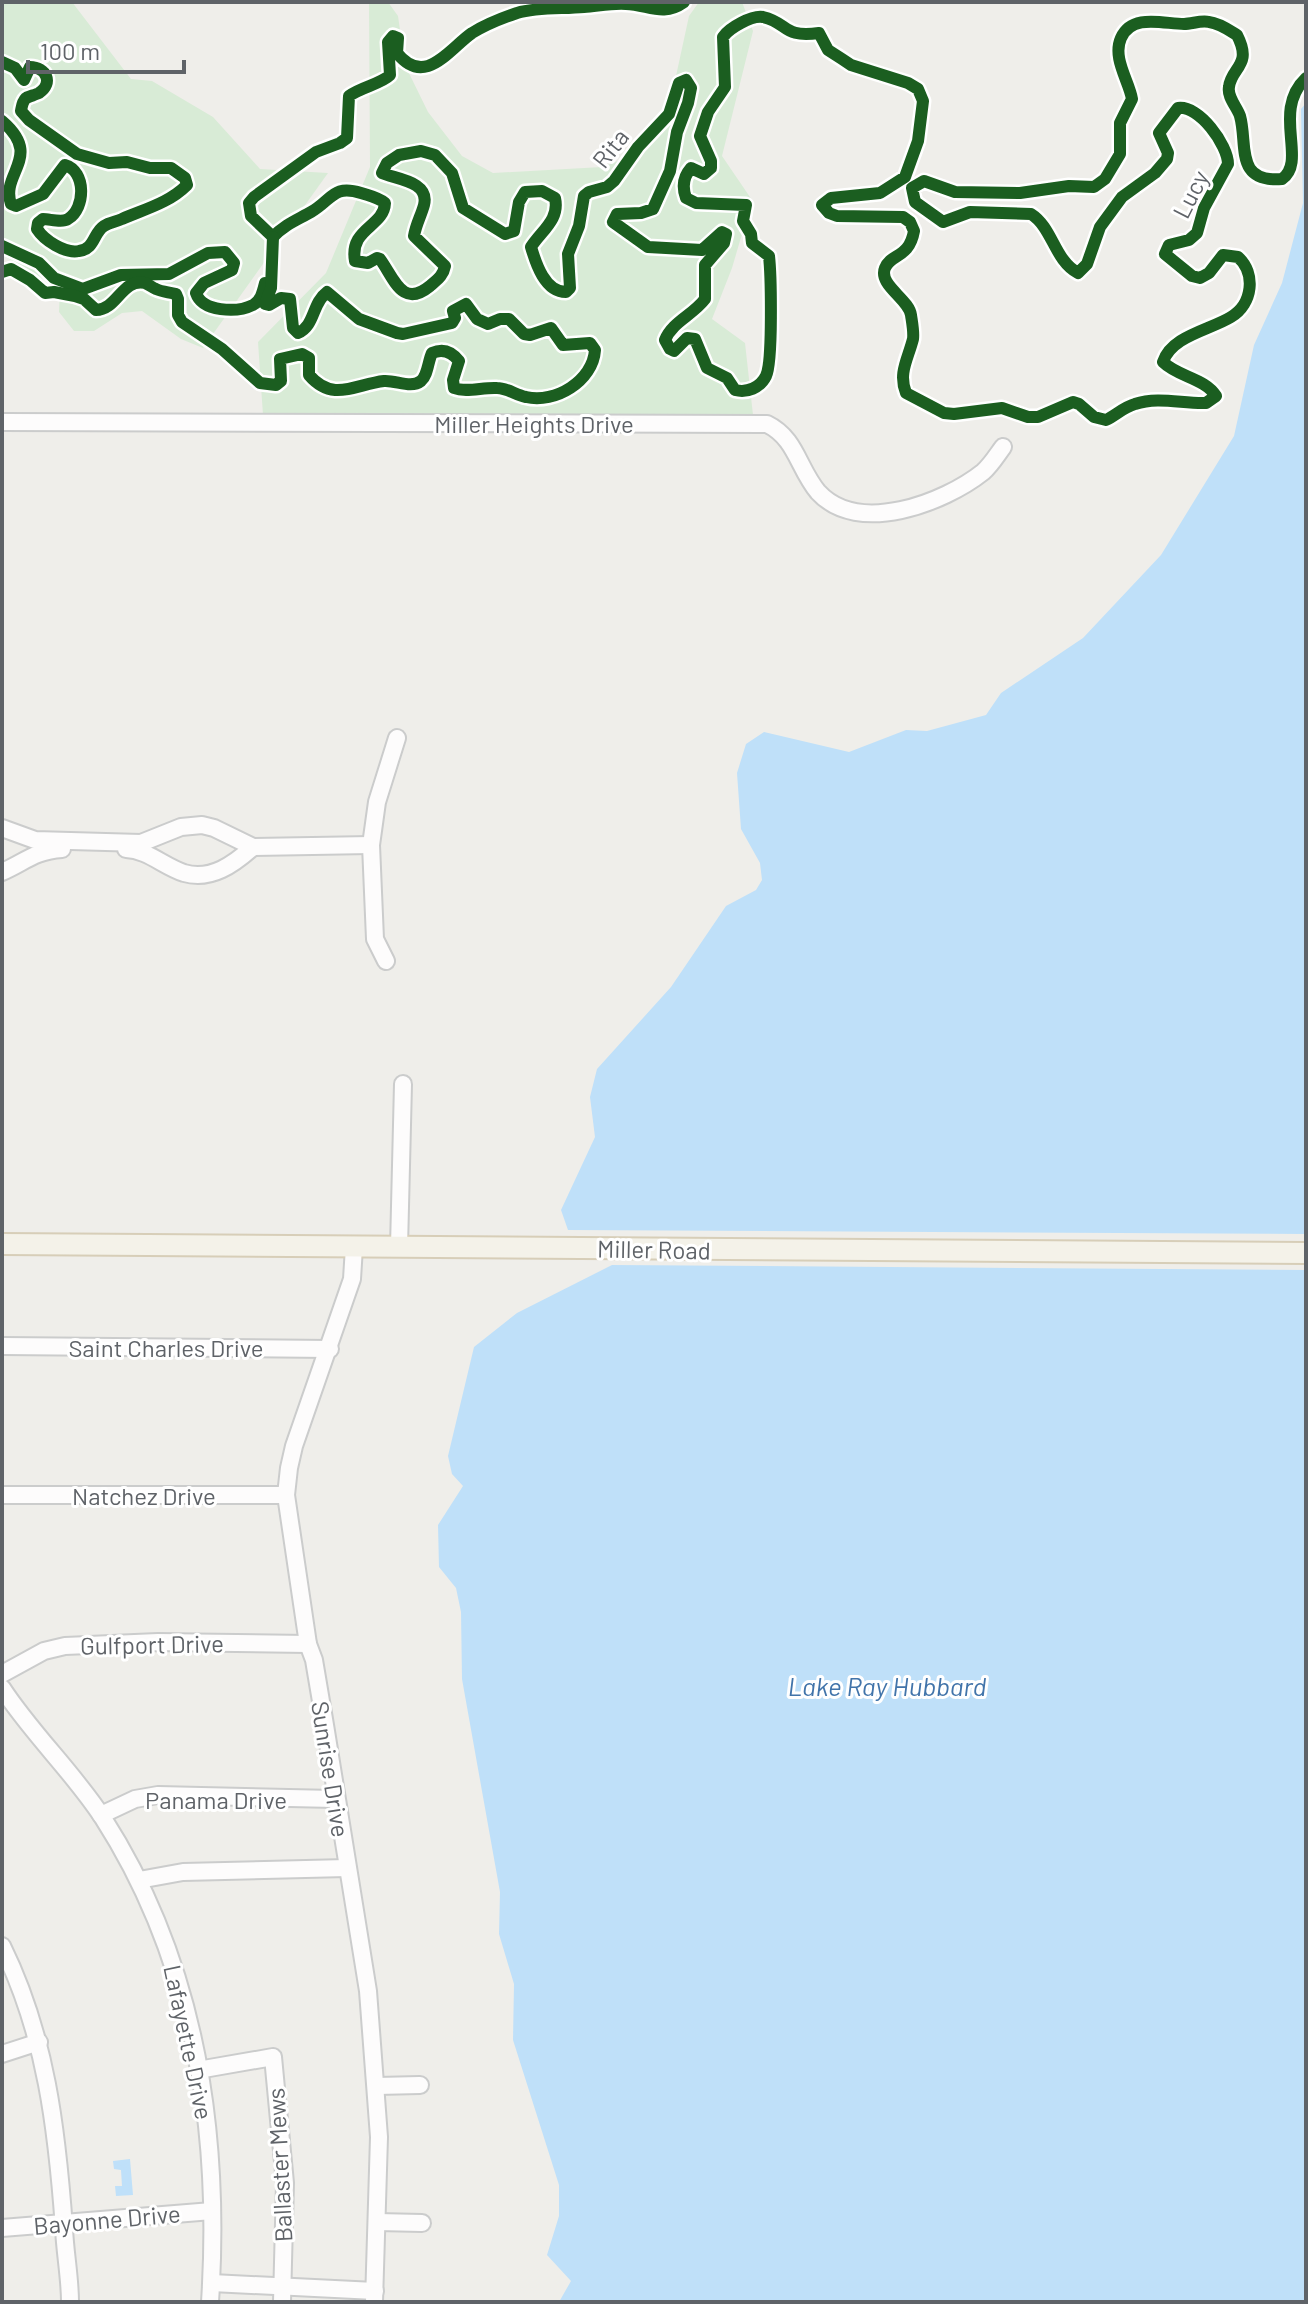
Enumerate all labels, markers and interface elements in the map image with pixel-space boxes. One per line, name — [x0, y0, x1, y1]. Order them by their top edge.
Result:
scale bar — [28, 24, 184, 74]
text: 100 m — [40, 36, 100, 65]
street label: Rita — [586, 123, 634, 173]
street label: Lucy — [1166, 165, 1214, 223]
street label: Miller Heights Drive — [434, 409, 634, 438]
street label: Miller Road — [597, 1234, 711, 1264]
street label: Saint Charles Drive — [68, 1333, 264, 1362]
street label: Natchez Drive — [72, 1481, 216, 1510]
street label: Gulfport Drive — [80, 1628, 224, 1660]
water label: Lake Ray Hubbard — [788, 1670, 987, 1701]
street label: Sunrise Drive — [306, 1699, 356, 1839]
street label: Panama Drive — [145, 1785, 287, 1814]
street label: Lafayette Drive — [158, 1962, 220, 2122]
street label: Ballaster Mews — [260, 2087, 298, 2243]
street label: Bayonne Drive — [32, 2198, 182, 2240]

